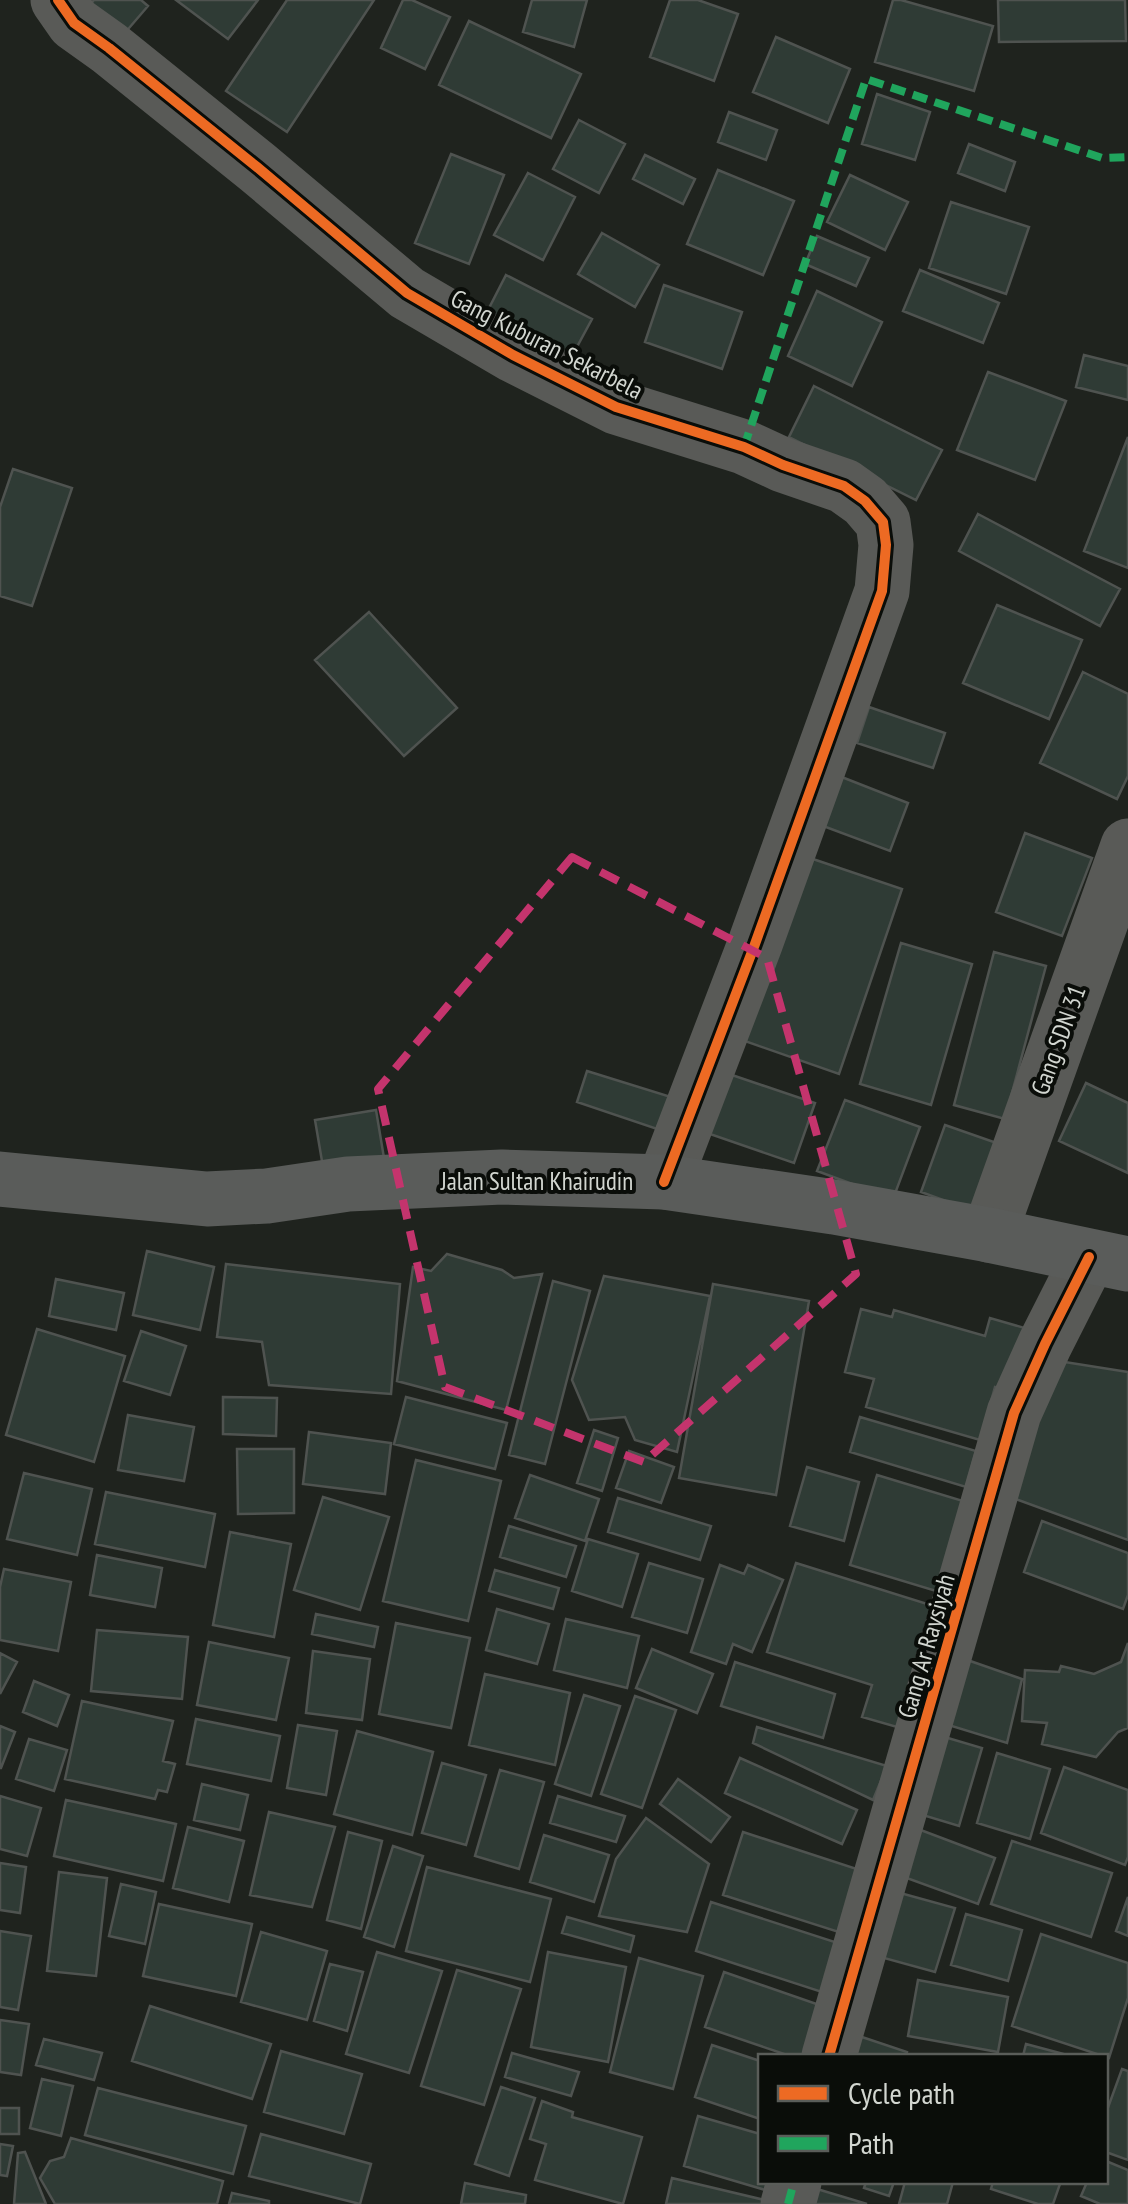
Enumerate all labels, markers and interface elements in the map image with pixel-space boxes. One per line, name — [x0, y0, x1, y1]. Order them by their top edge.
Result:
street label: Gang Kuburan Sekarbela — [446, 282, 648, 406]
street label: Gang SDN 31 — [1023, 981, 1093, 1099]
street label: Jalan Sultan Khairudin — [440, 1165, 633, 1197]
street label: Gang Ar Raysiyah — [890, 1570, 962, 1722]
legend — [758, 2054, 1108, 2184]
text: Cycle path — [848, 2073, 955, 2112]
text: Path — [848, 2123, 894, 2162]

